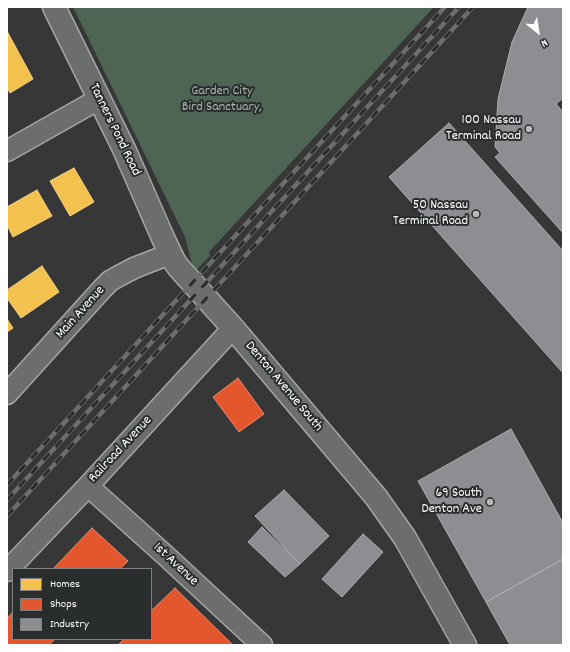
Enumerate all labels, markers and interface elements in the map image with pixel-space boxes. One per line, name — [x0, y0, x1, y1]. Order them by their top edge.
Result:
north arrow — [518, 12, 558, 52]
text: N — [538, 34, 550, 51]
street label: Tanners Pond Road — [84, 81, 144, 179]
park label: Garden City Bird Sanctuary, — [182, 84, 262, 116]
place label: 100 Nassau Terminal Road — [446, 113, 521, 146]
marker: 100 Nassau Terminal Road — [524, 124, 534, 134]
place label: 50 Nassau Terminal Road — [393, 198, 468, 230]
marker: 50 Nassau Terminal Road — [471, 209, 481, 219]
street label: Main Avenue — [53, 283, 109, 343]
street label: Denton Avenue South — [240, 339, 326, 435]
street label: Railroad Avenue — [86, 413, 156, 487]
place label: 69 South Denton Ave — [421, 486, 482, 518]
marker: 69 South Denton Ave — [485, 497, 495, 507]
street label: 1st Avenue — [149, 540, 201, 590]
legend — [12, 568, 152, 640]
text: Homes — [50, 576, 80, 593]
text: Shops — [50, 596, 77, 613]
text: Industry — [50, 616, 89, 633]

